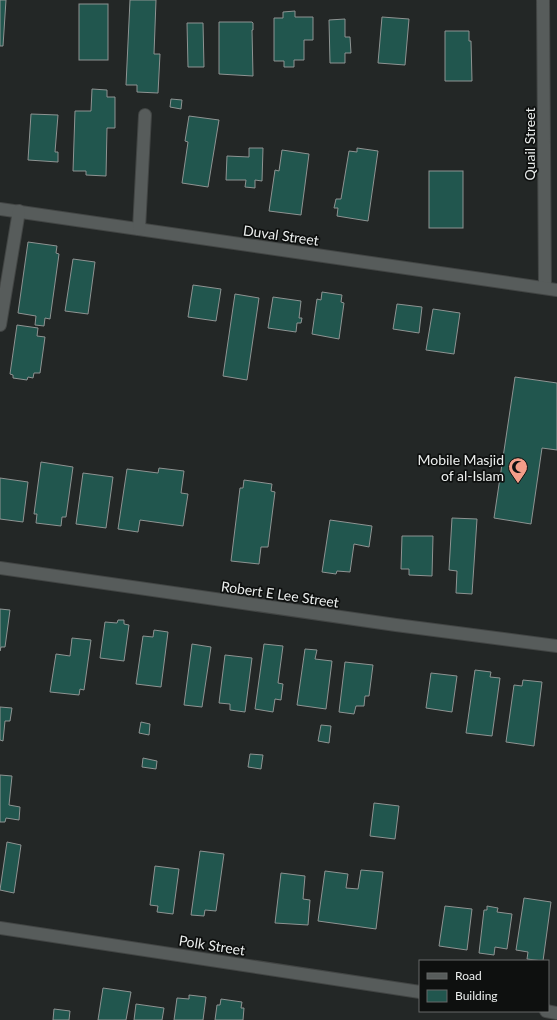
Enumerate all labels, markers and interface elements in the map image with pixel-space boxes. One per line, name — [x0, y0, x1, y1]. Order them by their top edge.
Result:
street label: Quail Street — [521, 108, 538, 180]
street label: Duval Street — [242, 221, 320, 249]
place label: Mobile Masjid of al-Islam — [417, 451, 504, 484]
mosque icon: Mobile Masjid of al-Islam — [507, 456, 529, 484]
street label: Robert E Lee Street — [220, 577, 340, 611]
street label: Polk Street — [178, 931, 246, 959]
legend — [419, 960, 549, 1012]
text: Road — [455, 968, 482, 983]
text: Building — [455, 988, 498, 1003]

